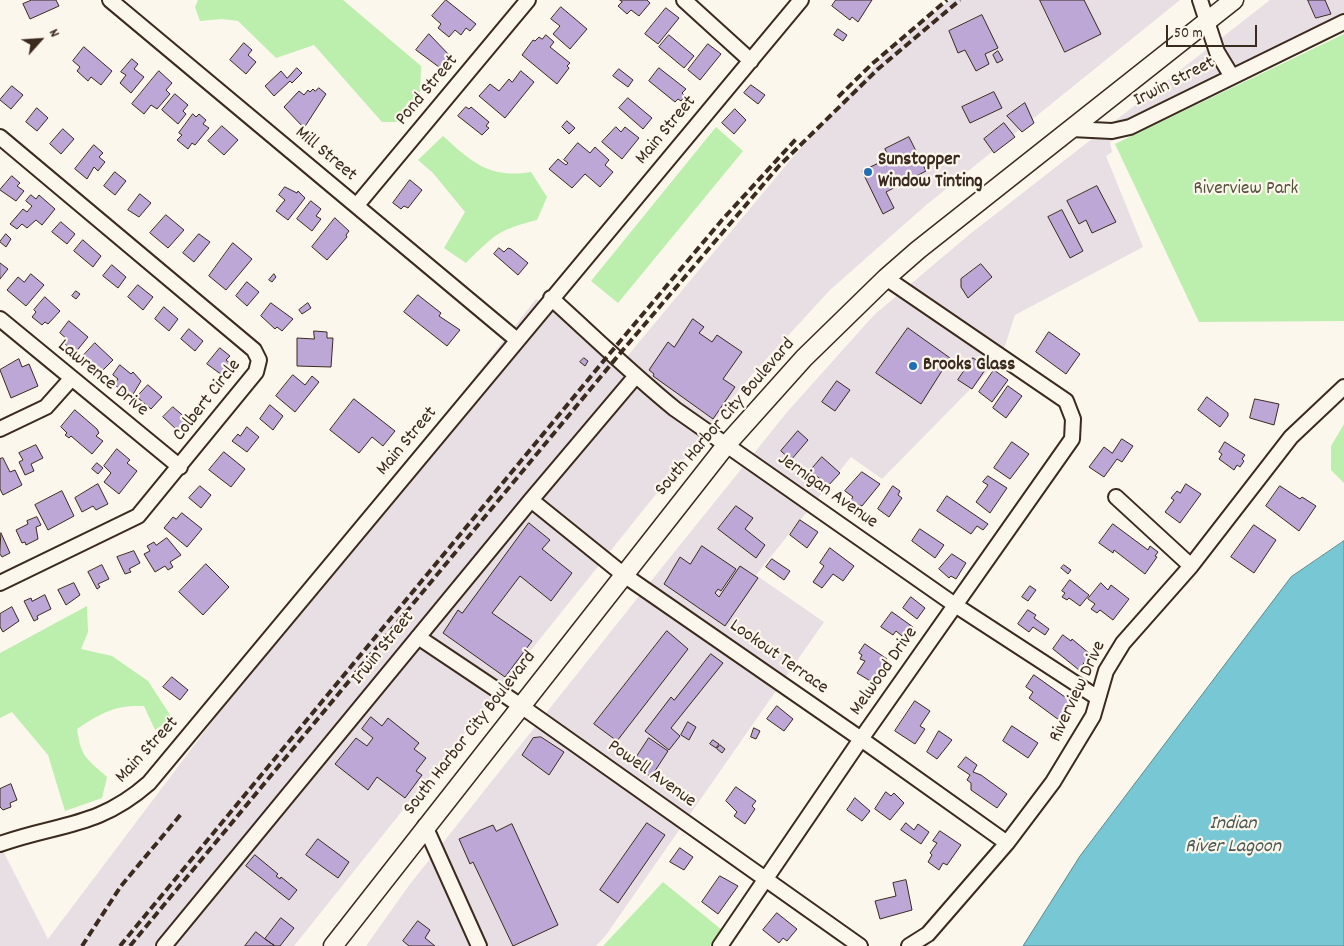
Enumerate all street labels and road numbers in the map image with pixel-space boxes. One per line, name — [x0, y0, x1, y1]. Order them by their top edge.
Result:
street label: Pond Street — [392, 51, 464, 131]
street label: Irwin Street — [1131, 53, 1219, 113]
street label: Main Street — [632, 92, 702, 170]
street label: Mill Street — [289, 122, 361, 188]
street label: South Harbor City Boulevard — [651, 334, 801, 502]
street label: Lawrence Drive — [52, 336, 152, 422]
street label: Colbert Circle — [169, 355, 247, 447]
street label: Main Street — [373, 403, 443, 481]
street label: Jernigan Avenue — [773, 449, 881, 535]
street label: Irwin Street — [347, 608, 421, 690]
street label: Lookout Terrace — [724, 616, 832, 700]
street label: Melwood Drive — [846, 623, 924, 721]
street label: Riverview Drive — [1046, 638, 1112, 746]
street label: South Harbor City Boulevard — [400, 647, 542, 821]
street label: Main Street — [111, 713, 185, 789]
street label: Powell Avenue — [602, 736, 700, 814]

